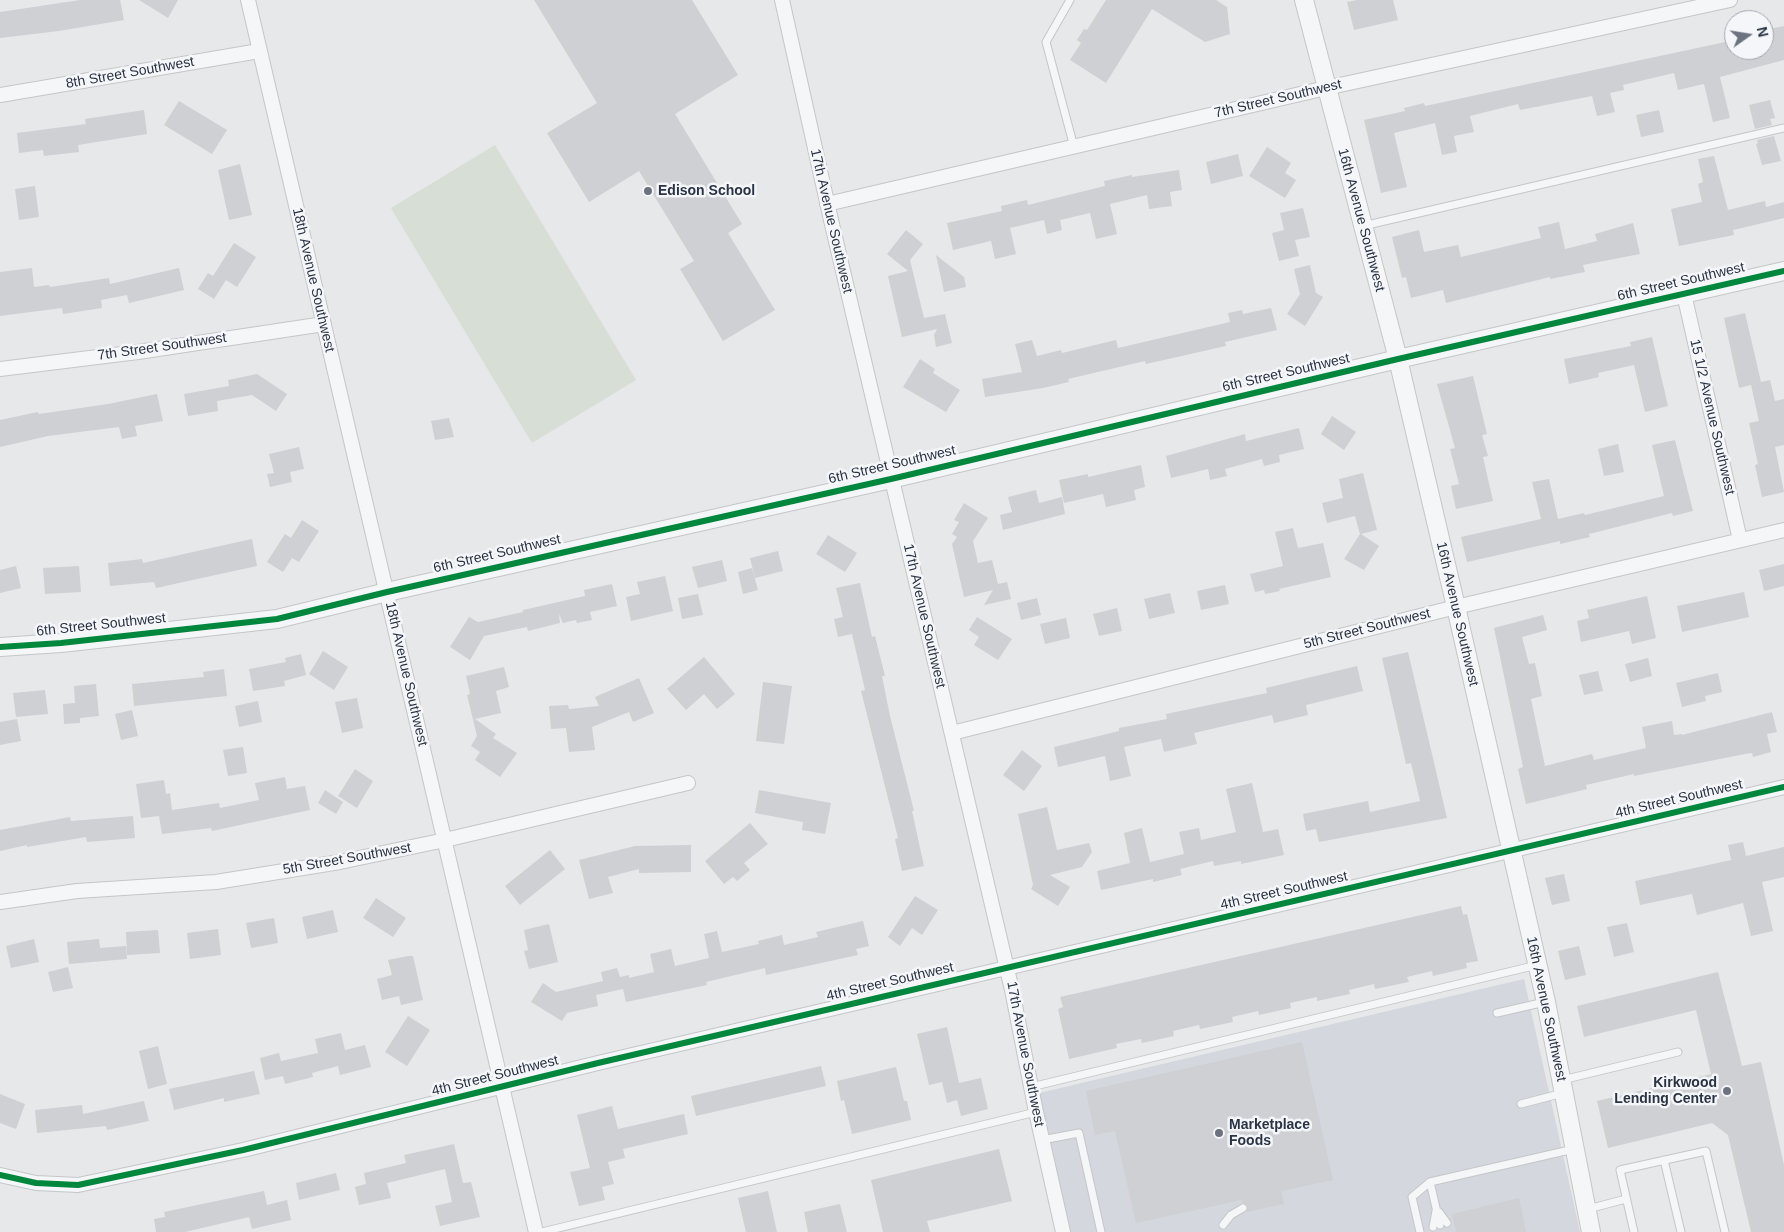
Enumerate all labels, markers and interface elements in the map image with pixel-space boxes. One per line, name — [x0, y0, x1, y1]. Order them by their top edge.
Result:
north arrow — [1724, 10, 1774, 60]
text: N — [1754, 25, 1772, 39]
street label: 8th Street Southwest — [65, 53, 195, 93]
street label: 7th Street Southwest — [1213, 76, 1343, 122]
street label: 17th Avenue Southwest — [806, 147, 856, 295]
street label: 16th Avenue Southwest — [1334, 147, 1388, 293]
place label: Edison School — [658, 183, 755, 199]
marker: Edison School — [642, 185, 654, 197]
street label: 18th Avenue Southwest — [288, 206, 338, 354]
street label: 6th Street Southwest — [1616, 259, 1746, 305]
street label: 7th Street Southwest — [96, 330, 228, 364]
street label: 15 1/2 Avenue Southwest — [1686, 337, 1738, 497]
street label: 6th Street Southwest — [1221, 350, 1351, 396]
street label: 6th Street Southwest — [827, 442, 957, 488]
street label: 6th Street Southwest — [432, 531, 562, 577]
street label: 16th Avenue Southwest — [1432, 540, 1482, 688]
street label: 17th Avenue Southwest — [899, 542, 949, 690]
street label: 18th Avenue Southwest — [381, 600, 431, 748]
street label: 5th Street Southwest — [1302, 605, 1432, 653]
street label: 6th Street Southwest — [35, 610, 167, 640]
street label: 4th Street Southwest — [1614, 776, 1744, 822]
street label: 5th Street Southwest — [282, 839, 412, 879]
street label: 4th Street Southwest — [1219, 868, 1349, 914]
street label: 16th Avenue Southwest — [1522, 935, 1570, 1083]
street label: 4th Street Southwest — [825, 959, 955, 1005]
street label: 17th Avenue Southwest — [1003, 980, 1047, 1128]
street label: 4th Street Southwest — [430, 1052, 560, 1100]
place label: Kirkwood Lending Center — [1614, 1075, 1717, 1108]
marker: Kirkwood Lending Center — [1721, 1085, 1733, 1097]
place label: Marketplace Foods — [1229, 1117, 1310, 1150]
marker: Marketplace Foods — [1213, 1127, 1225, 1139]

